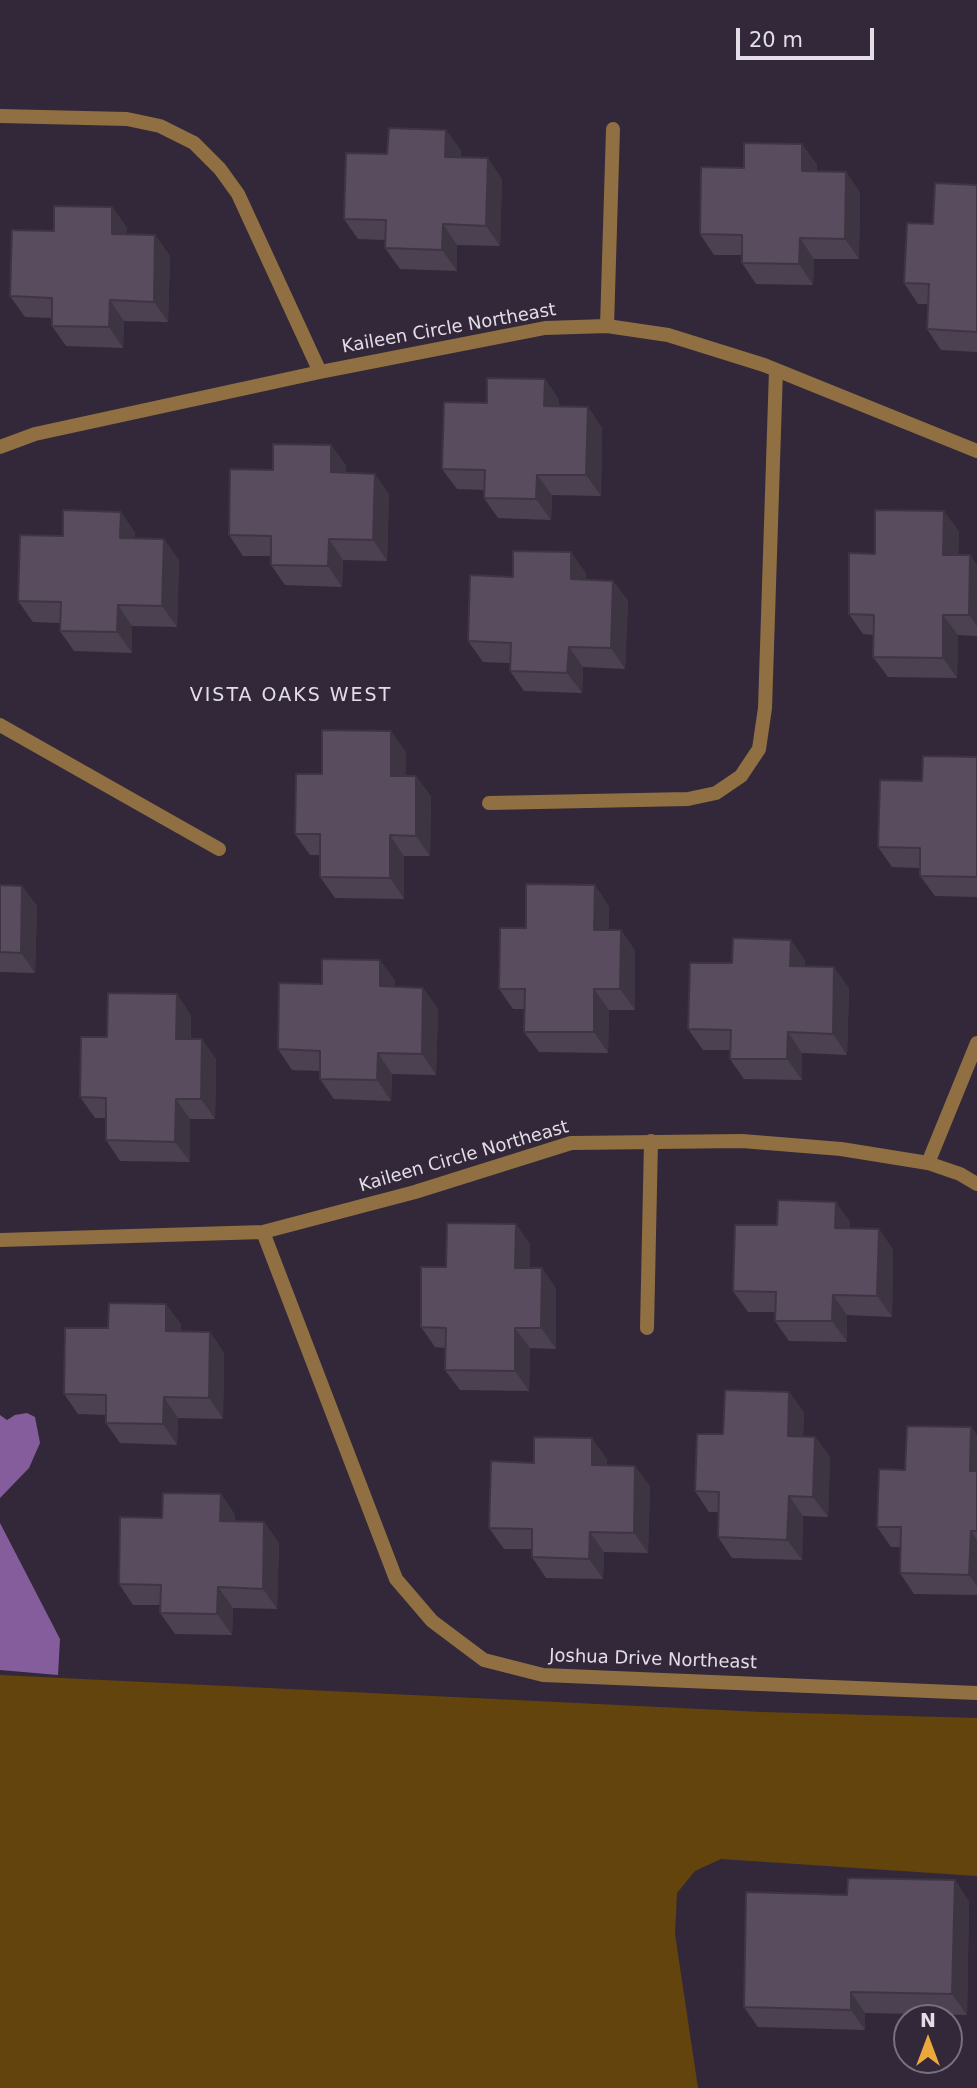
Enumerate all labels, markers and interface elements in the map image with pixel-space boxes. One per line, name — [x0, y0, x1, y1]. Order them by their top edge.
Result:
scale bar — [739, 14, 877, 58]
text: 20 m — [749, 28, 803, 52]
street label: Kaileen Circle Northeast — [340, 300, 558, 358]
district label: VISTA OAKS WEST — [192, 685, 390, 707]
street label: Kaileen Circle Northeast — [357, 1117, 571, 1197]
street label: Joshua Drive Northeast — [549, 1646, 757, 1674]
north arrow — [893, 2004, 963, 2074]
text: N — [920, 2009, 936, 2031]

